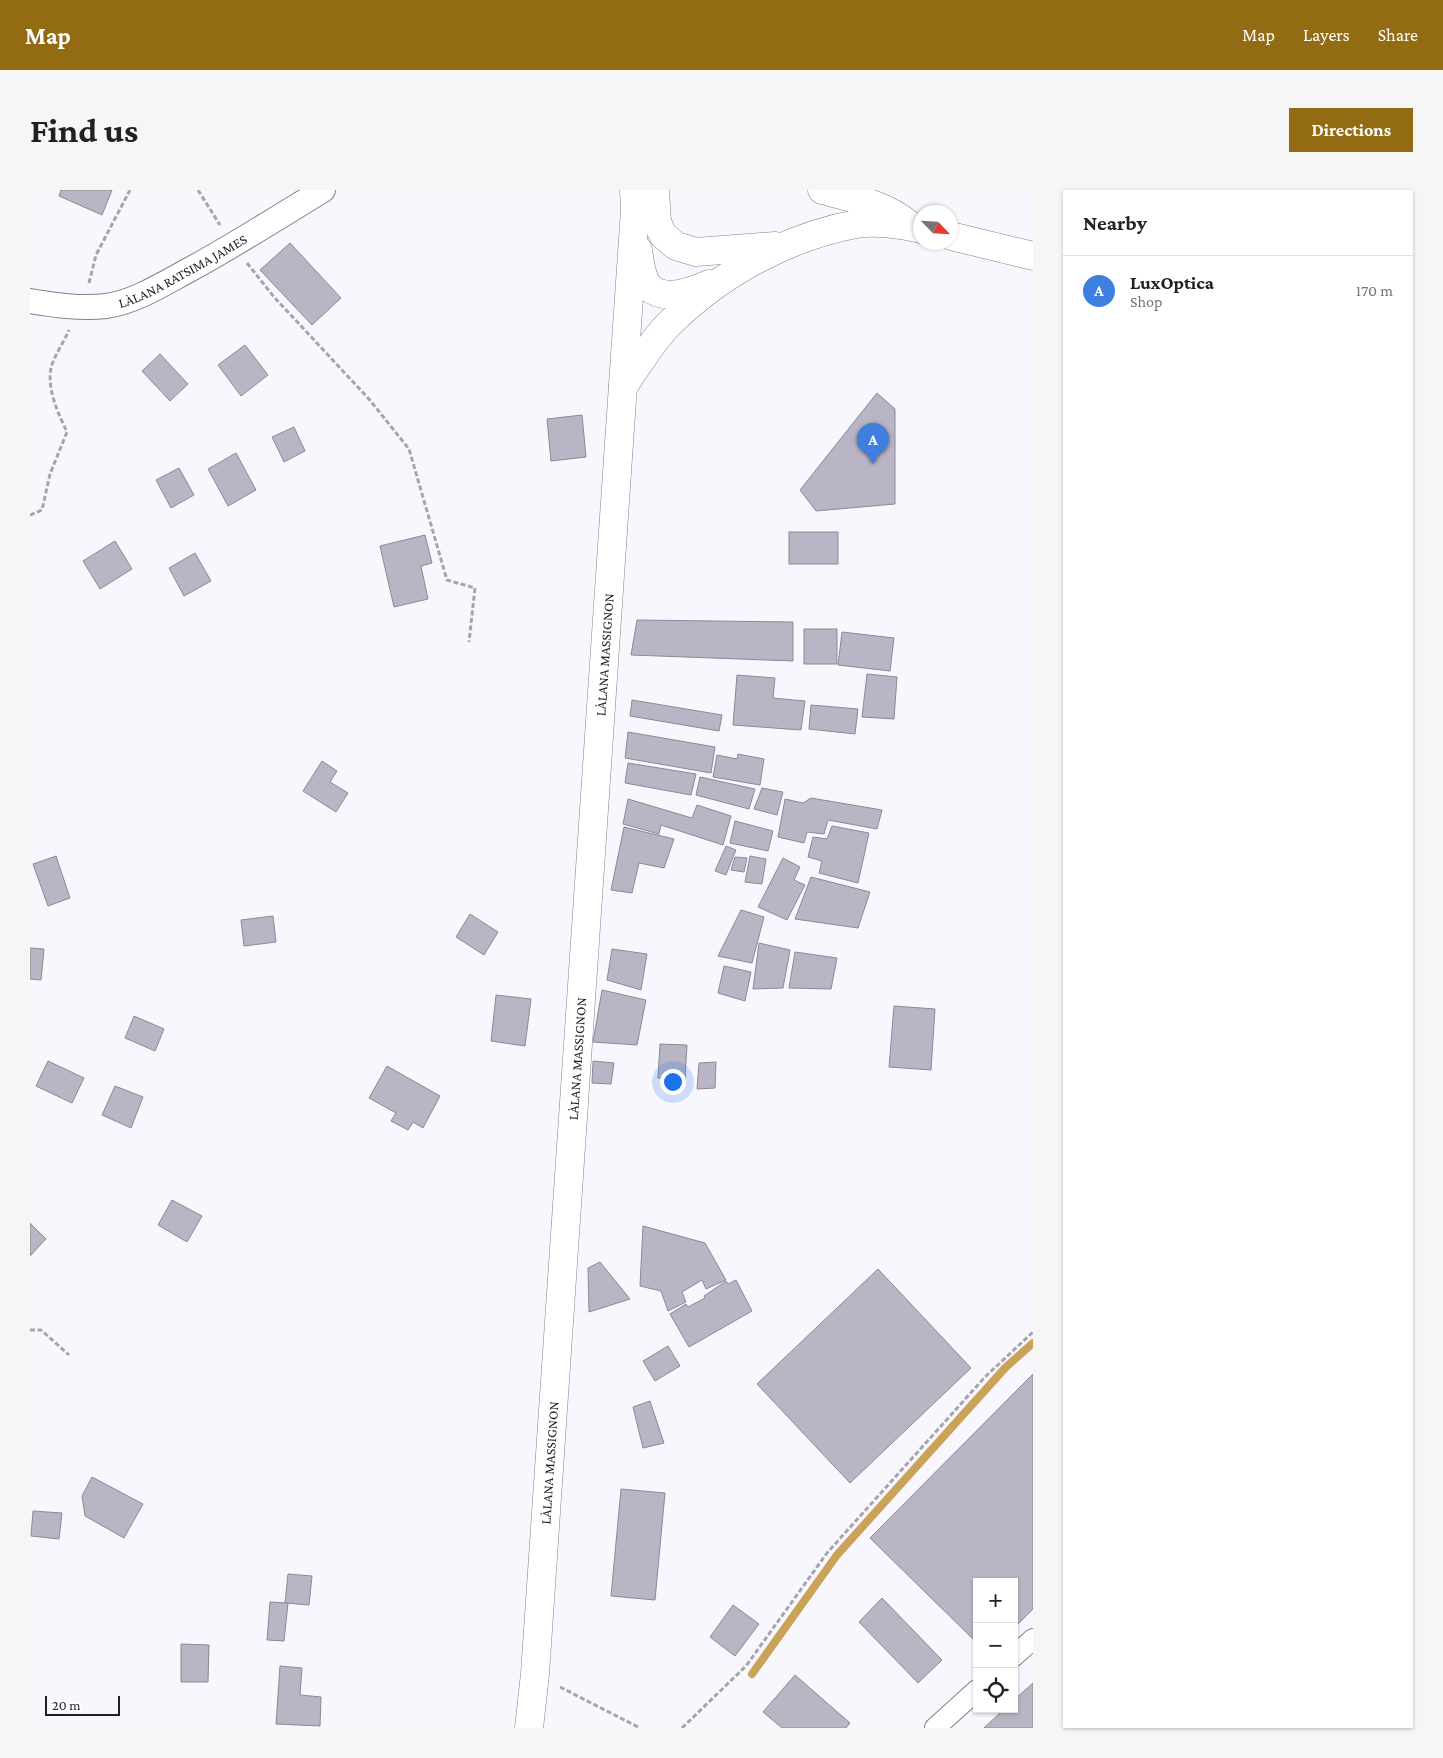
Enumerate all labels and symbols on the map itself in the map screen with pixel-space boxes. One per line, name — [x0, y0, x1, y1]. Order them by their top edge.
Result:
north arrow — [913, 205, 958, 250]
street label: LÀLANA RATSIMA JAMES — [116, 230, 250, 311]
pin: A — [857, 423, 889, 464]
street label: LÀLANA MASSIGNON — [592, 593, 617, 717]
street label: LÀLANA MASSIGNON — [565, 997, 589, 1121]
your location — [660, 1069, 686, 1095]
street label: LÀLANA MASSIGNON — [537, 1401, 562, 1525]
scale bar — [45, 1693, 120, 1716]

